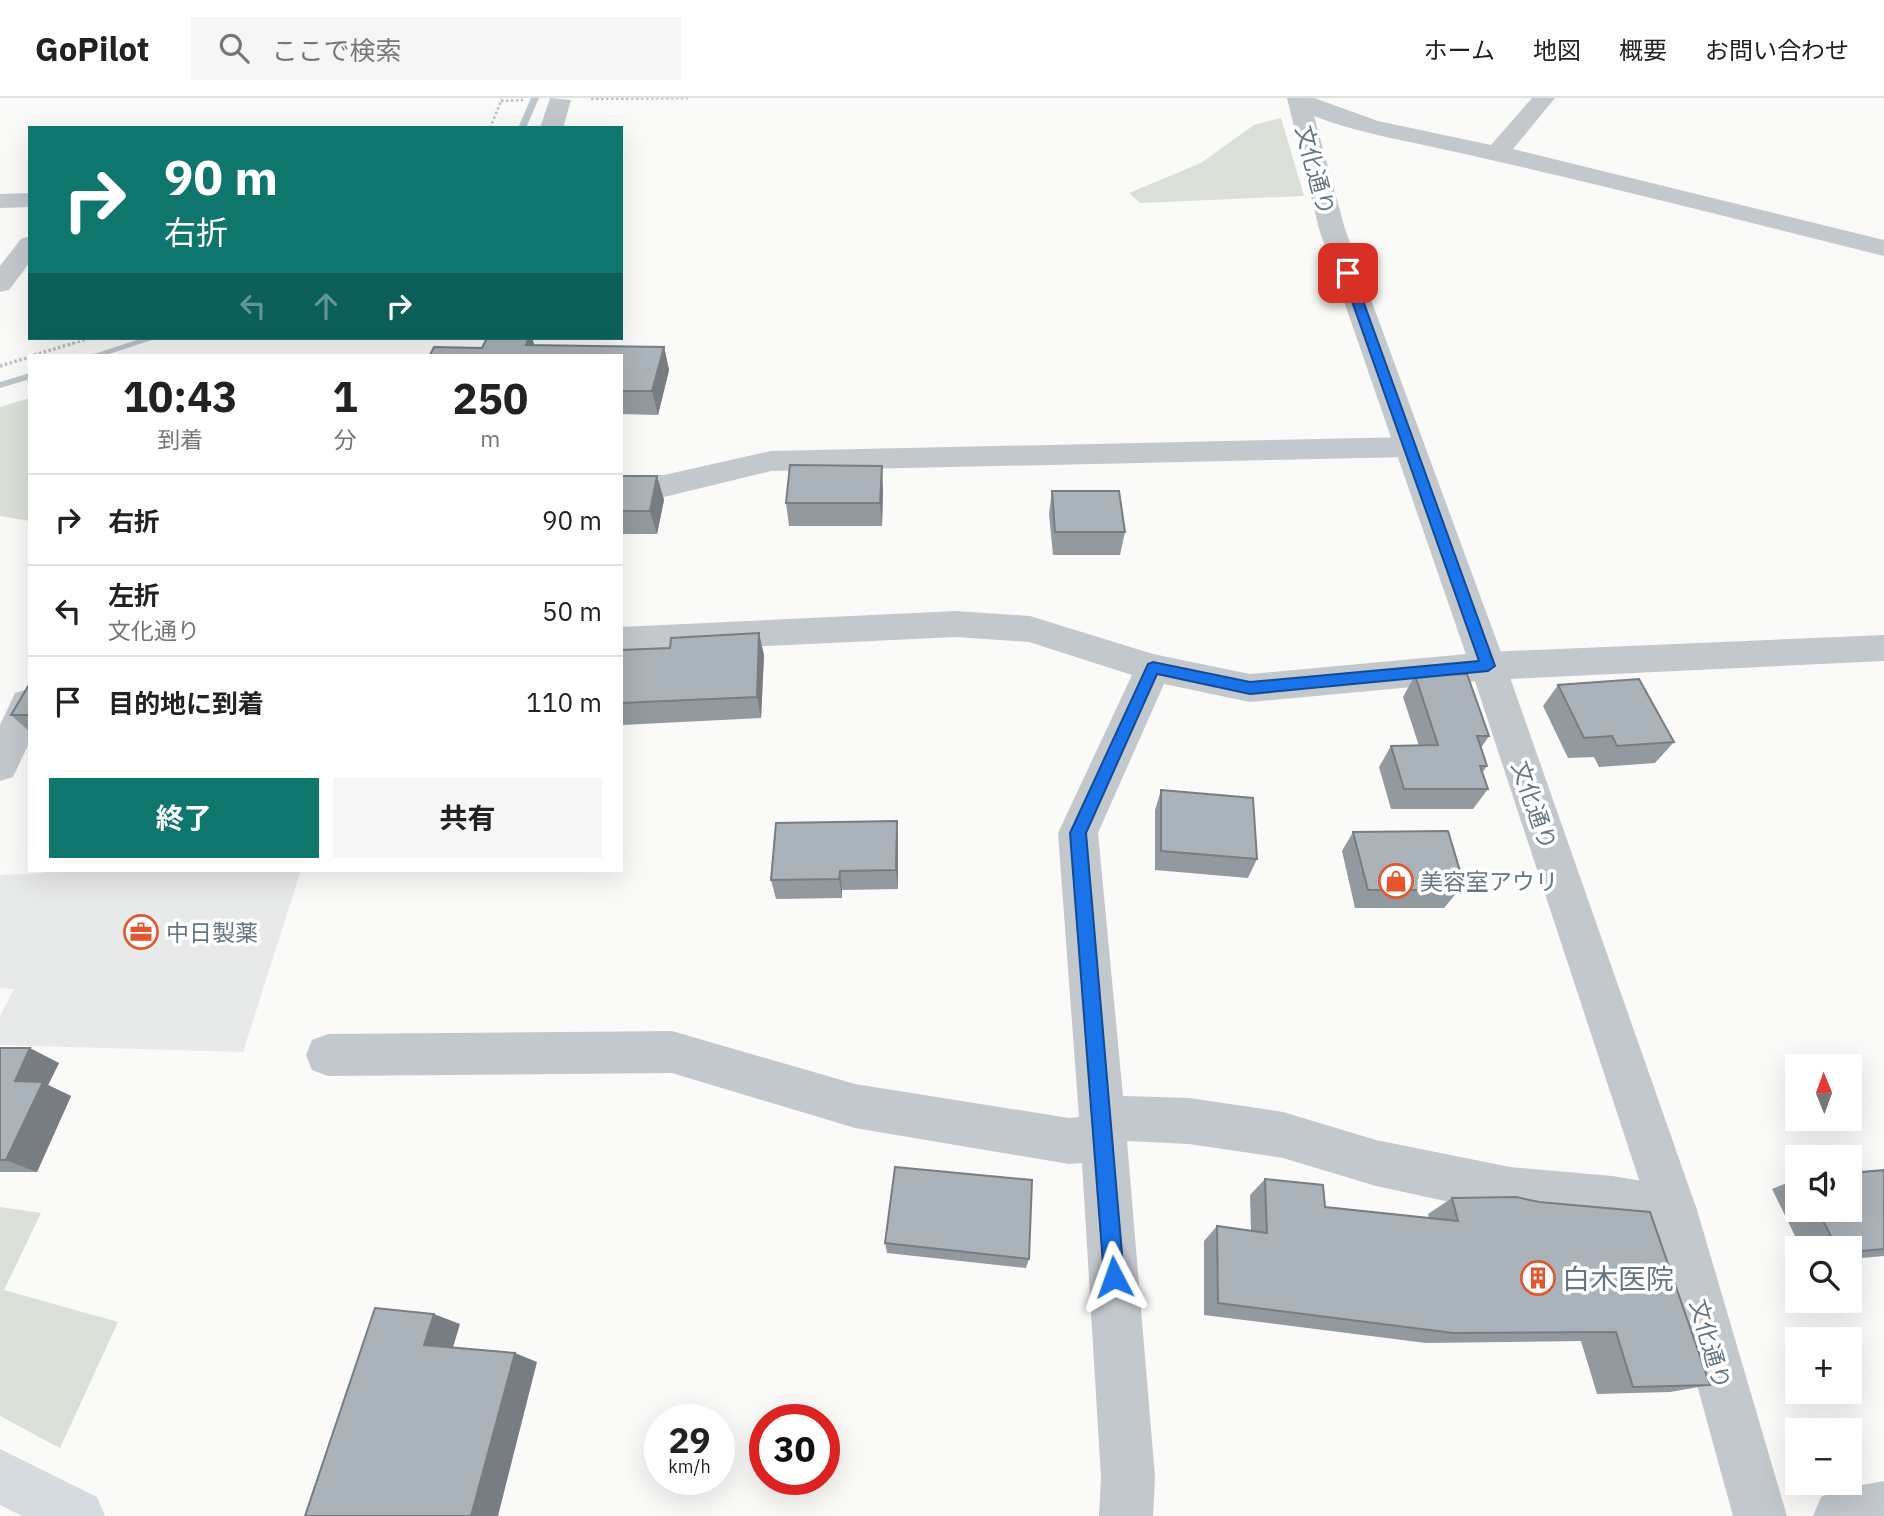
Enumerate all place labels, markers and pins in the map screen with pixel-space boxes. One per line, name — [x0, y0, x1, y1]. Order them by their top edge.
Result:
pin — [1318, 243, 1378, 303]
shop icon: 美容室アウリ — [1377, 862, 1415, 900]
place label: 美容室アウリ — [1420, 866, 1558, 896]
office icon: 中日製薬 — [122, 913, 160, 951]
place label: 中日製薬 — [166, 917, 258, 947]
building icon: 白木医院 — [1519, 1259, 1557, 1297]
place label: 白木医院 — [1562, 1260, 1674, 1297]

